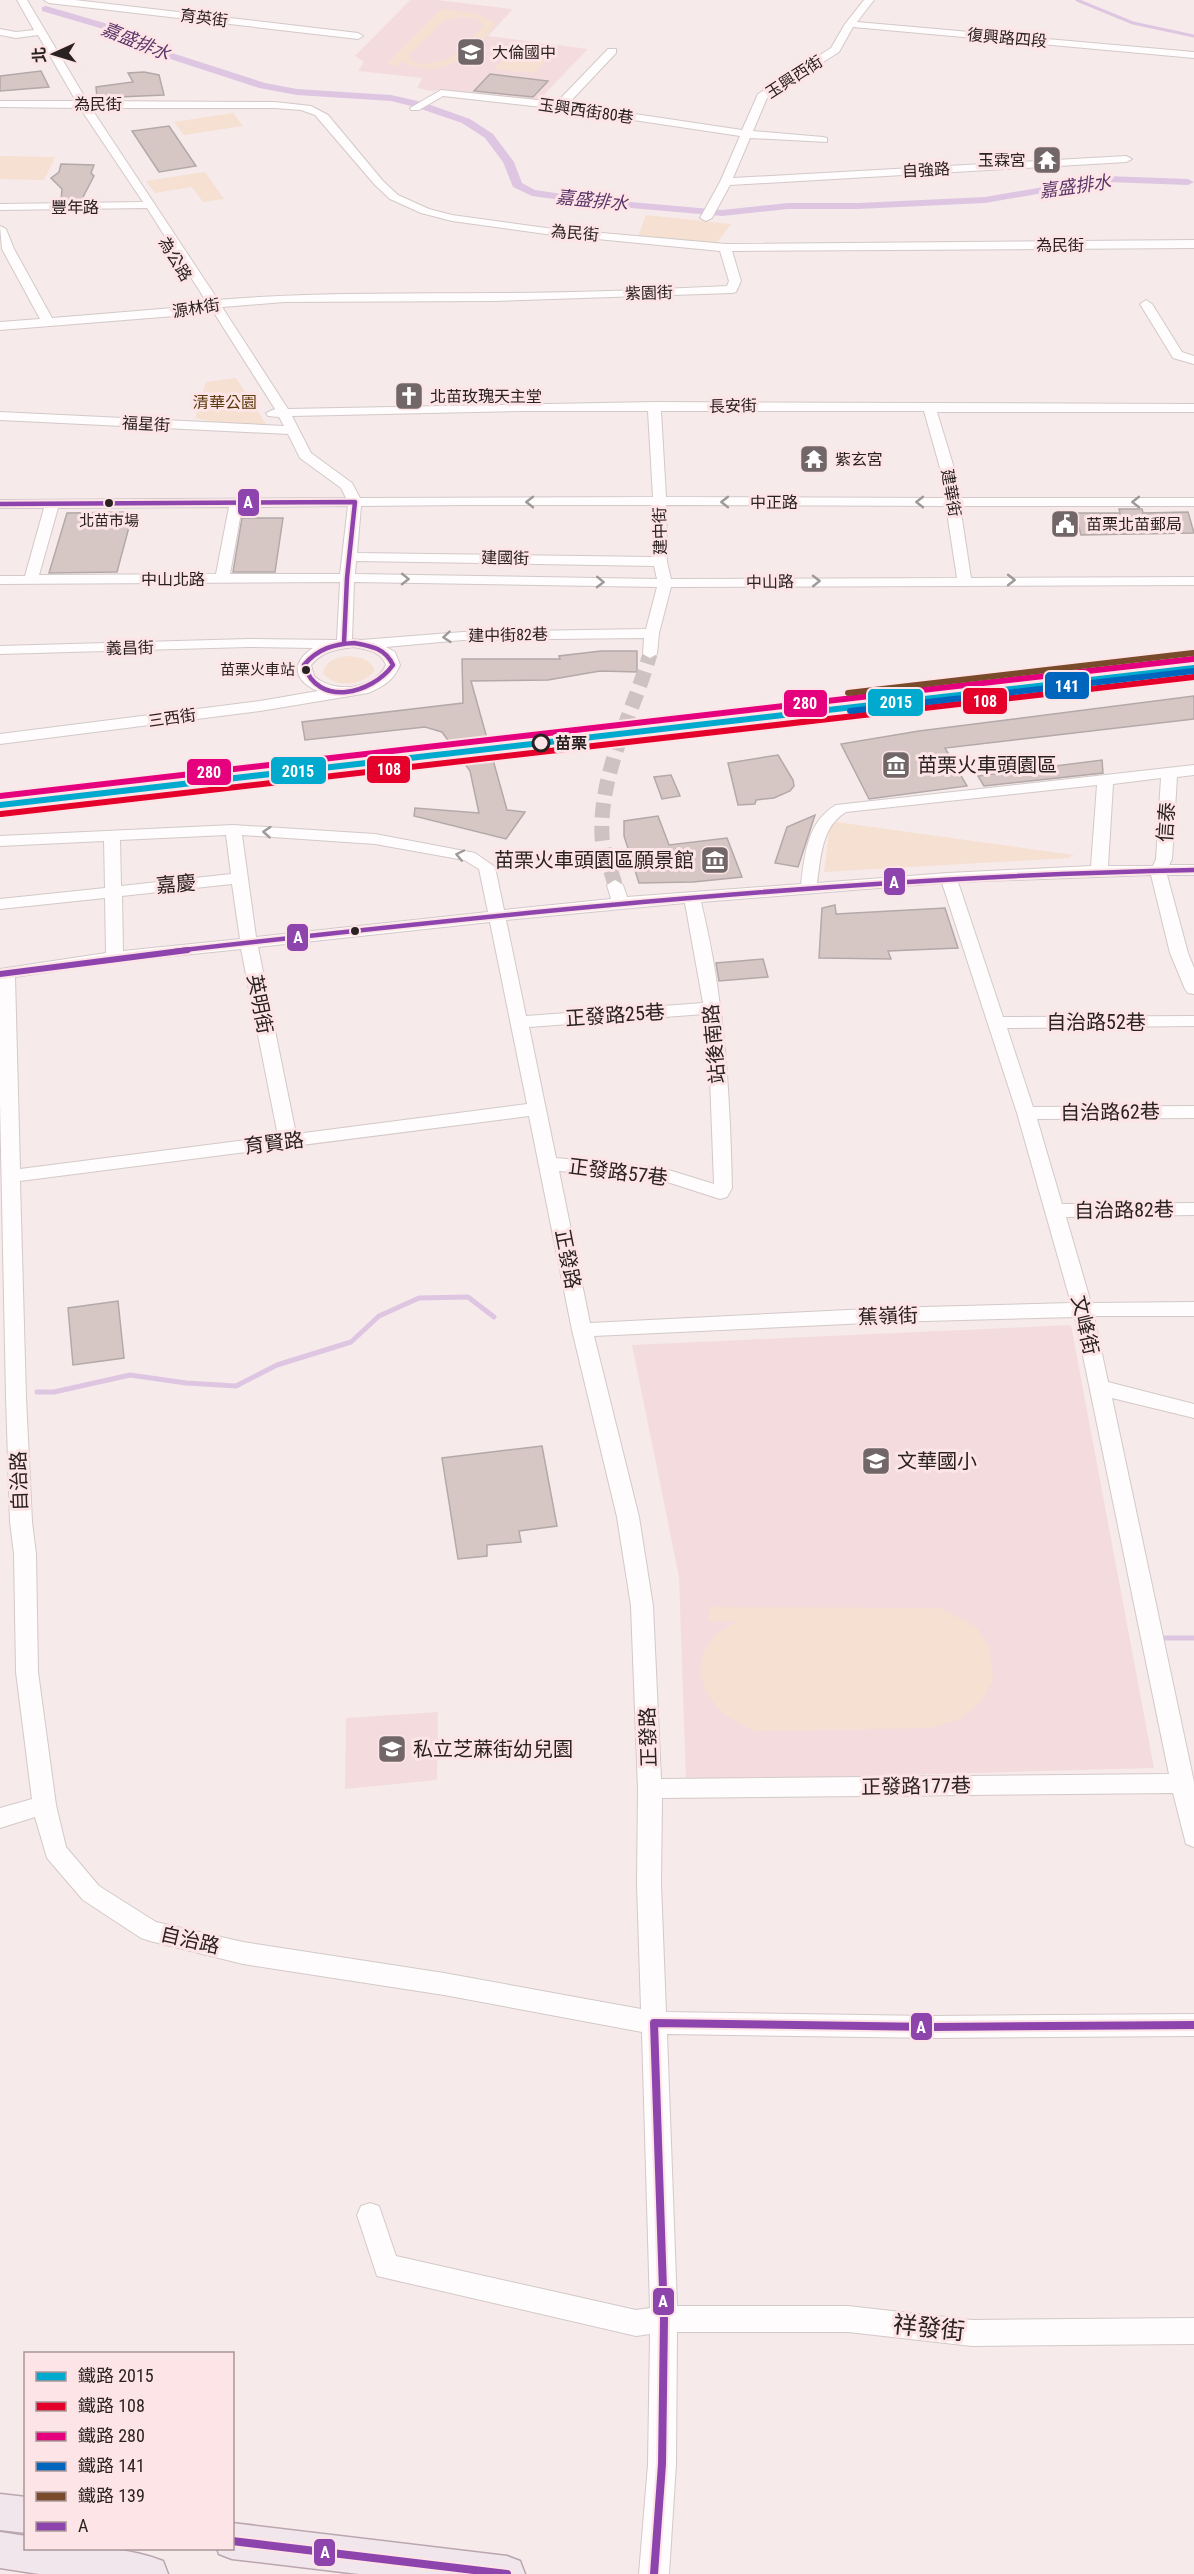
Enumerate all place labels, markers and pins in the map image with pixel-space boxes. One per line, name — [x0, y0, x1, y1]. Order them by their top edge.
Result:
school or university icon: 大倫國中 — [455, 36, 487, 68]
place label: 大倫國中 — [492, 43, 556, 62]
temple icon: 玉霖宮 — [1031, 144, 1063, 176]
place label: 玉霖宮 — [978, 151, 1026, 170]
church icon: 北苗玫瑰天主堂 — [393, 380, 425, 412]
place label: 北苗玫瑰天主堂 — [430, 387, 542, 406]
temple icon: 紫玄宮 — [798, 443, 830, 475]
place label: 紫玄宮 — [835, 450, 883, 469]
marker: 北苗市場 — [103, 497, 115, 509]
public building icon: 苗栗北苗郵局 — [1049, 508, 1081, 540]
place label: 北苗市場 — [79, 512, 139, 530]
place label: 苗栗北苗郵局 — [1086, 515, 1182, 534]
place label: 苗栗火車站 — [220, 661, 295, 679]
marker: 苗栗火車站 — [300, 664, 312, 676]
marker: 苗栗 — [532, 734, 550, 752]
place label: 苗栗 — [555, 734, 587, 753]
museum icon: 苗栗火車頭園區 — [880, 749, 912, 781]
place label: 苗栗火車頭園區 — [917, 753, 1057, 777]
museum icon: 苗栗火車頭園區願景館 — [699, 844, 731, 876]
place label: 苗栗火車頭園區願景館 — [494, 848, 694, 872]
unlabelled marker — [349, 925, 361, 937]
school or university icon: 文華國小 — [860, 1445, 892, 1477]
place label: 文華國小 — [897, 1449, 977, 1473]
school or university icon: 私立芝蔴街幼兒園 — [376, 1733, 408, 1765]
place label: 私立芝蔴街幼兒園 — [413, 1737, 573, 1761]

